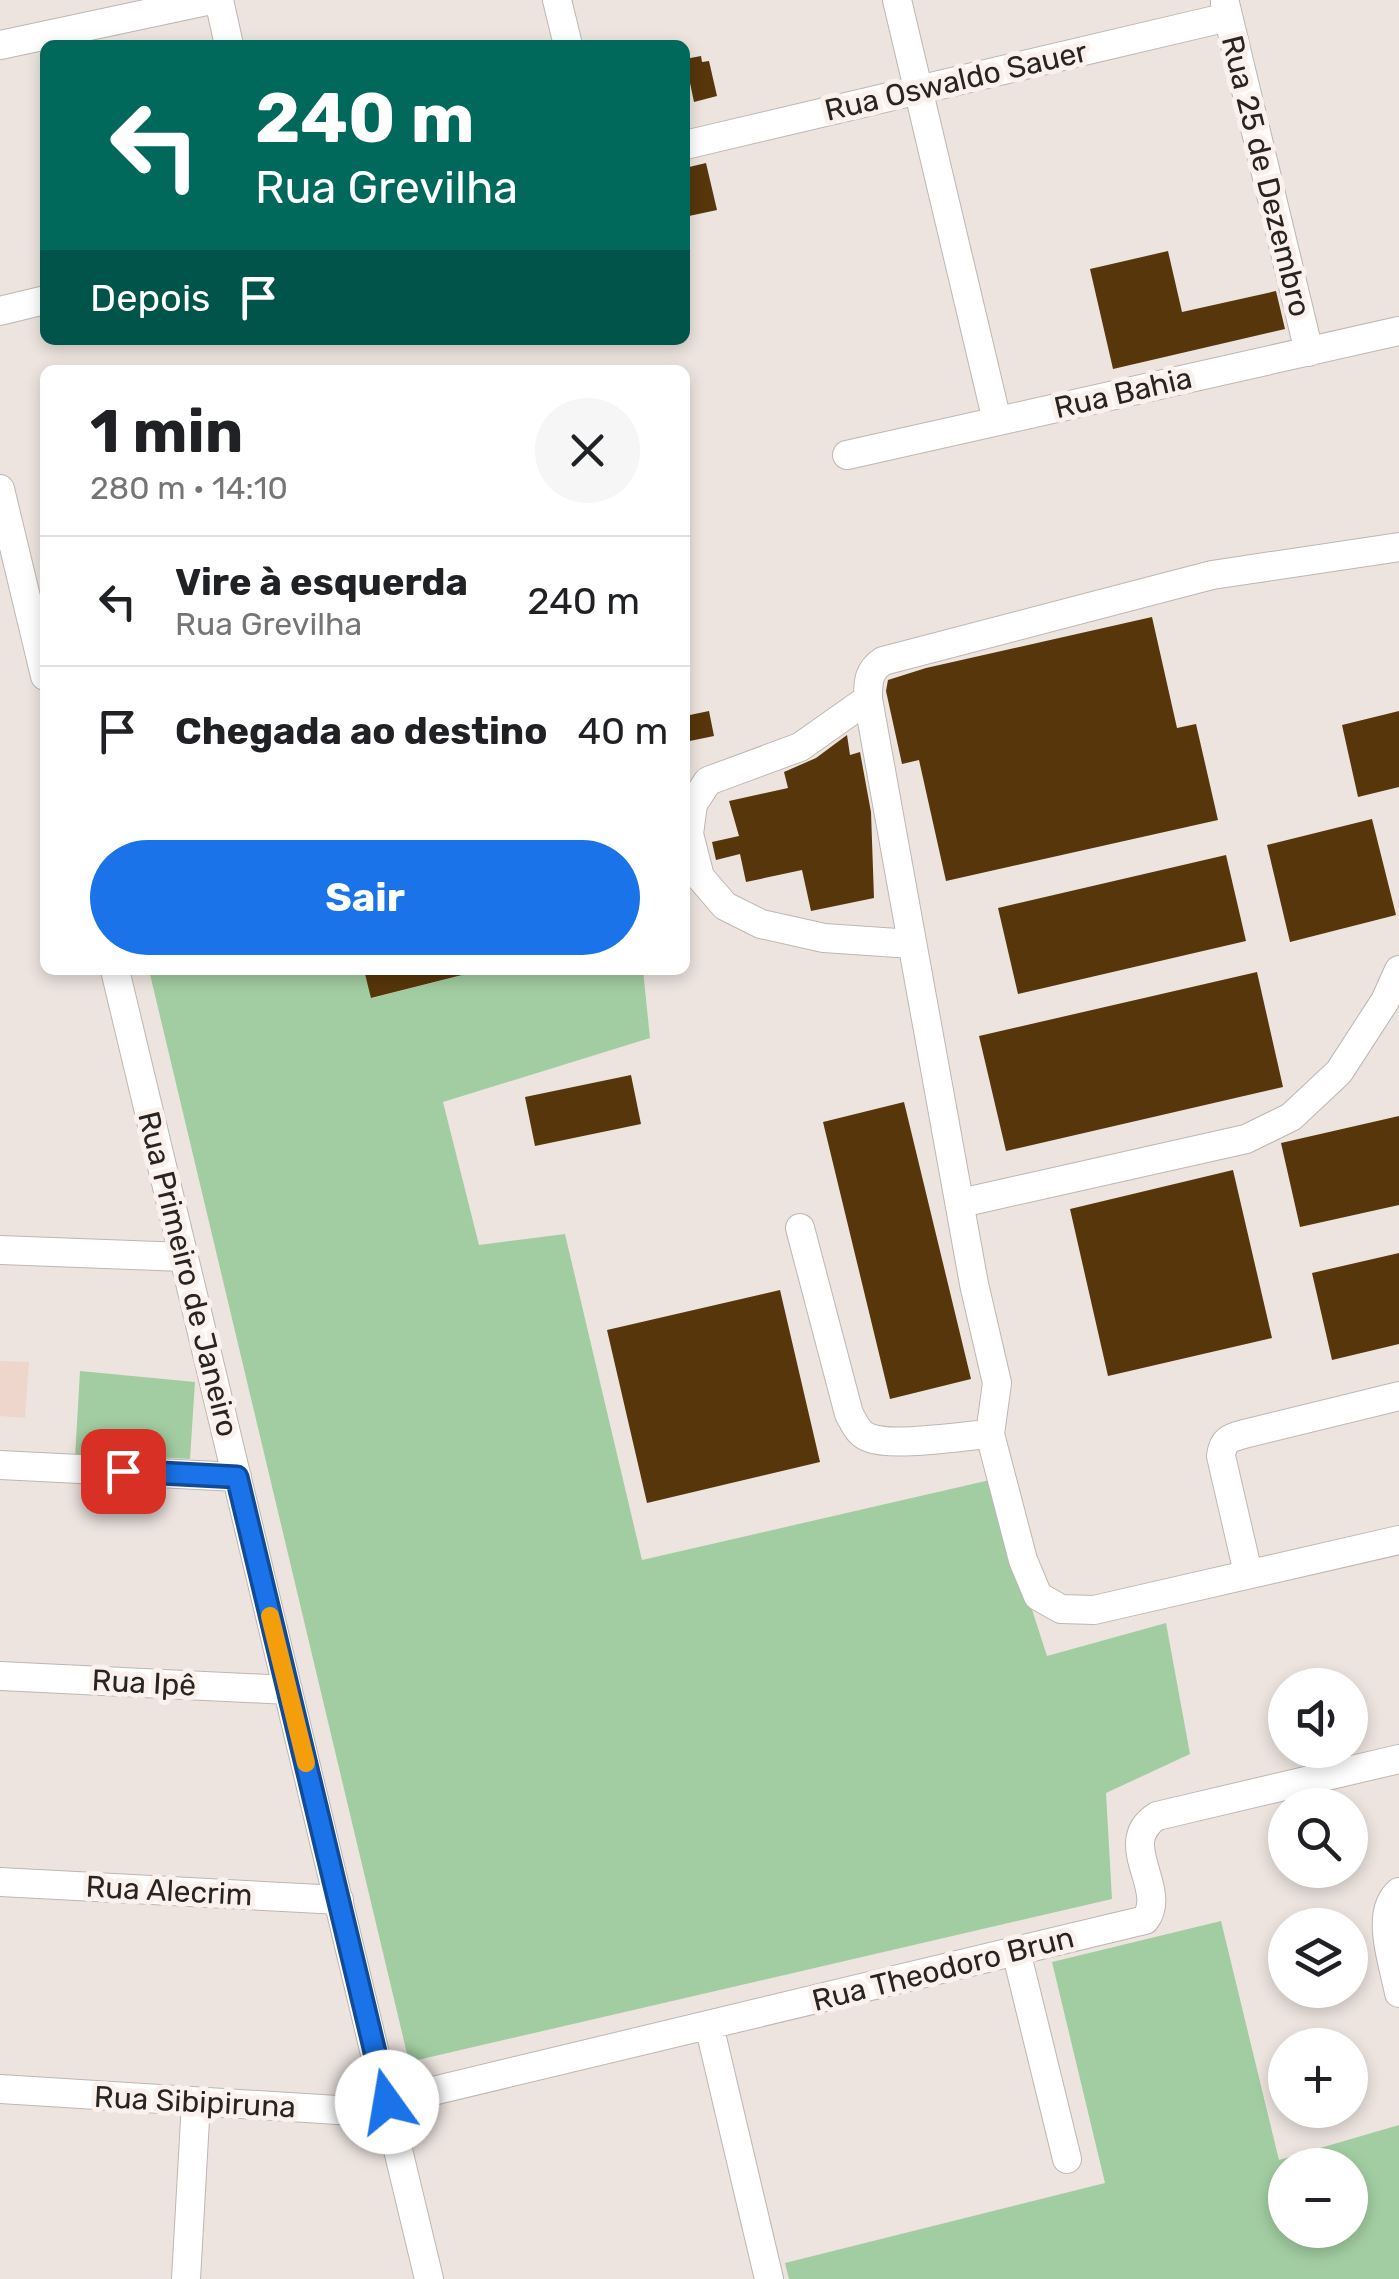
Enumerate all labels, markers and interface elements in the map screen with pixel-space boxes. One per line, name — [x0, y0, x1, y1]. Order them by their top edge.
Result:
street label: Rua 25 de Dezembro — [1214, 32, 1318, 320]
street label: Rua Oswaldo Sauer — [821, 33, 1091, 129]
text: 240 m — [255, 77, 475, 160]
icon: left — [90, 80, 220, 210]
text: Rua Grevilha — [255, 161, 518, 214]
icon: arrive — [231, 270, 286, 325]
text: Depois — [90, 275, 211, 321]
street label: Rua Bahia — [1051, 360, 1195, 426]
text: 1 min — [90, 396, 243, 467]
button: close — [535, 398, 640, 503]
text: 280 m · 14:10 — [90, 469, 288, 507]
text: Vire à esquerda — [175, 559, 468, 605]
icon: left — [90, 574, 145, 629]
text: 240 m — [527, 578, 640, 624]
text: Rua Grevilha — [175, 605, 362, 643]
icon: arrive — [90, 704, 145, 759]
text: Chegada ao destino — [175, 708, 547, 754]
text: 40 m — [577, 708, 668, 754]
button: Sair — [90, 840, 640, 955]
street label: Rua Primeiro de Janeiro — [130, 1108, 246, 1440]
pin — [81, 1429, 166, 1514]
icon: arrive — [96, 1444, 151, 1499]
street label: Rua Ipê — [91, 1662, 197, 1704]
map controls — [1268, 1668, 1368, 2248]
button: sound — [1268, 1668, 1368, 1768]
button: search — [1268, 1788, 1368, 1888]
street label: Rua Alecrim — [85, 1869, 253, 1913]
button: layers — [1268, 1908, 1368, 2008]
street label: Rua Theodoro Brun — [808, 1919, 1078, 2019]
button: + — [1268, 2028, 1368, 2128]
position arrow — [335, 2050, 439, 2154]
street label: Rua Sibipiruna — [93, 2079, 297, 2125]
button: − — [1268, 2148, 1368, 2248]

